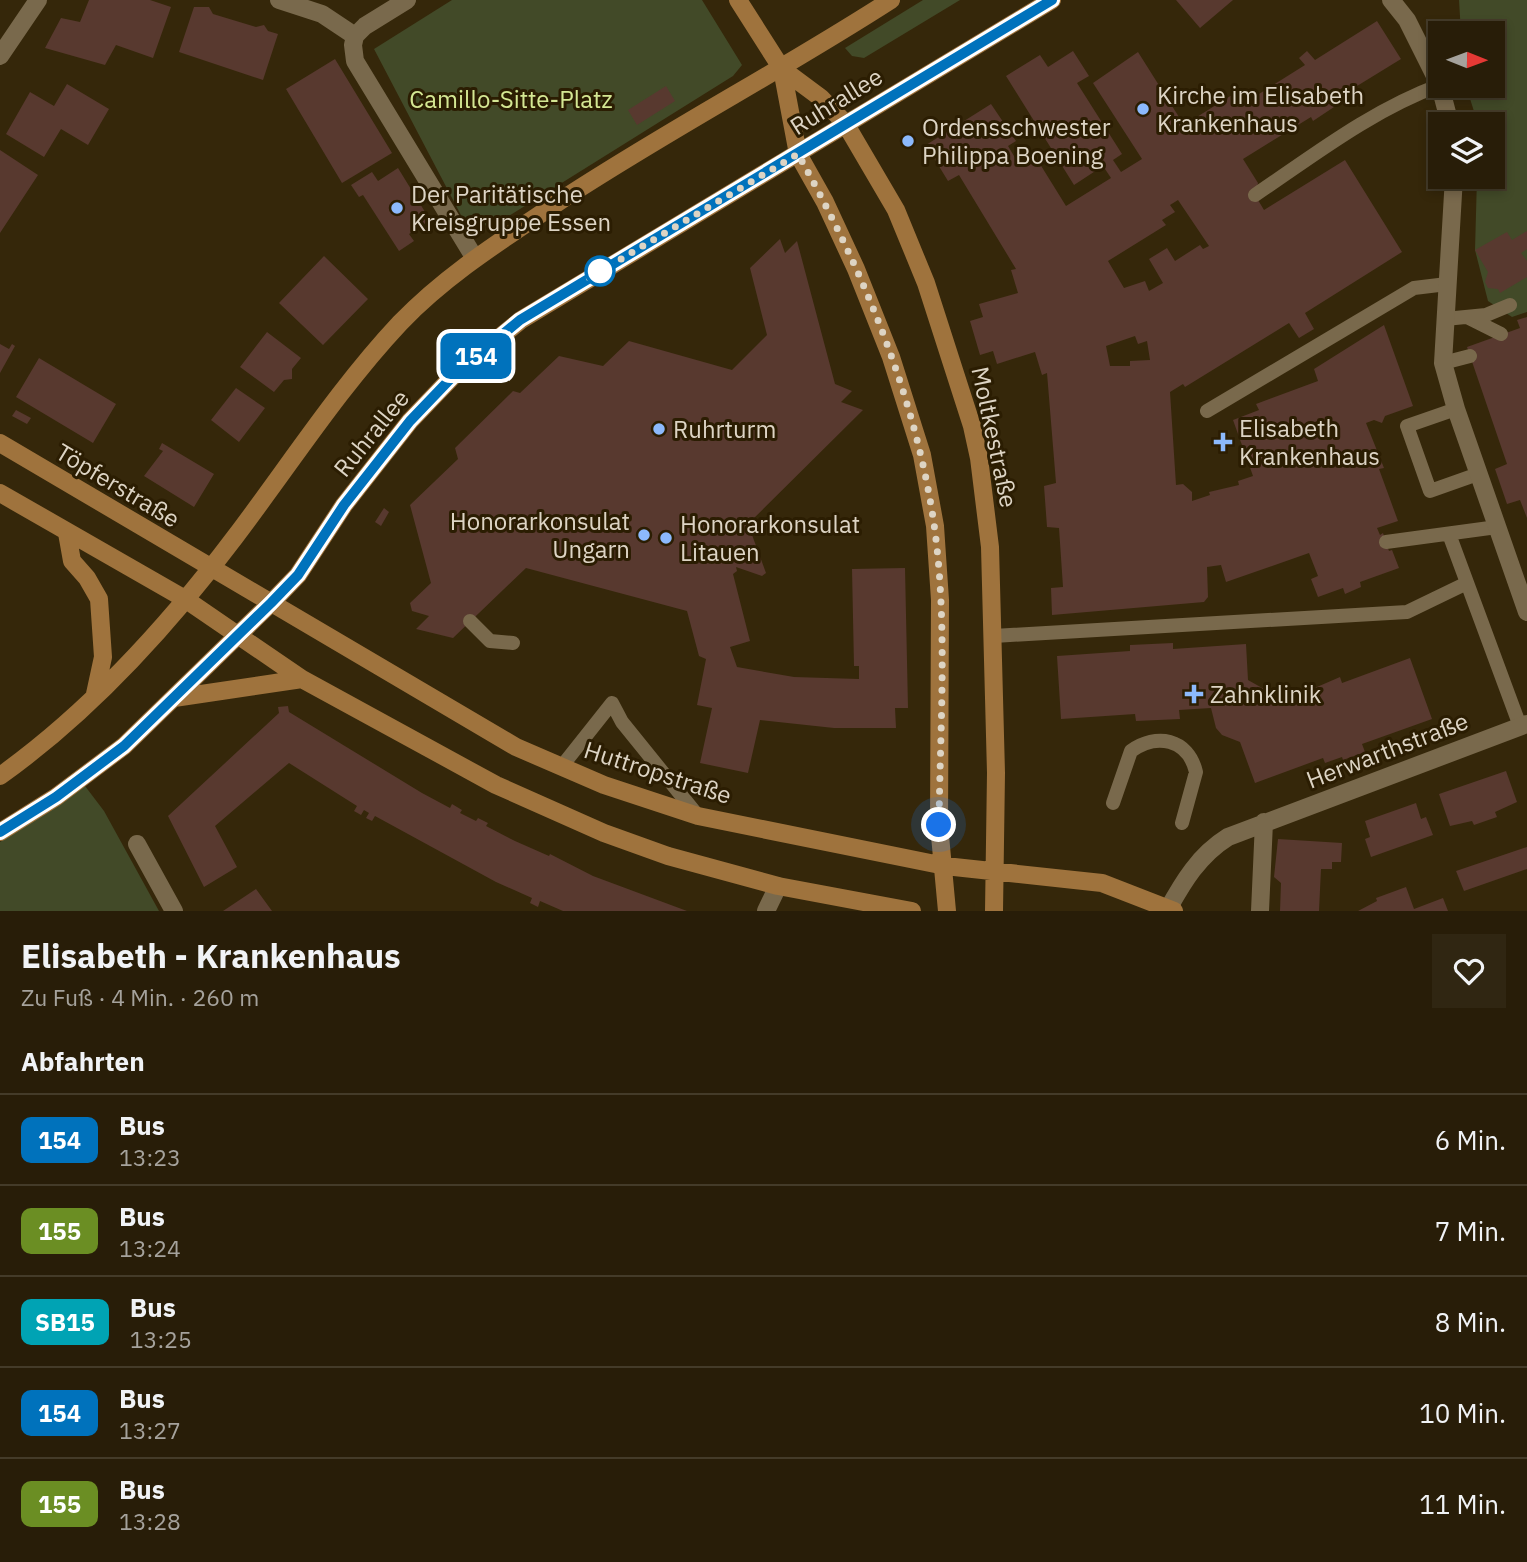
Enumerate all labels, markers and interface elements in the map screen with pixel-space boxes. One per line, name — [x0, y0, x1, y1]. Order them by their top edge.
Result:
north arrow — [1428, 21, 1505, 98]
map controls — [1428, 21, 1505, 189]
street label: Ruhrallee — [784, 60, 888, 142]
place label: Kirche im Elisabeth Krankenhaus — [1157, 79, 1364, 139]
park label: Camillo-Sitte-Platz — [409, 83, 613, 115]
marker: Kirche im Elisabeth Krankenhaus — [1135, 101, 1151, 117]
place label: Ordensschwester Philippa Boening — [922, 111, 1111, 171]
button: layers — [1428, 112, 1505, 189]
marker: Ordensschwester Philippa Boening — [900, 133, 916, 149]
place label: Der Paritätische Kreisgruppe Essen — [411, 178, 611, 238]
marker: Der Paritätische Kreisgruppe Essen — [389, 200, 405, 216]
unlabelled marker — [585, 256, 615, 286]
line badge: 154 — [436, 333, 516, 379]
text: 154 — [454, 340, 498, 372]
street label: Moltkestraße — [964, 364, 1026, 510]
street label: Ruhrallee — [326, 383, 416, 483]
place label: Elisabeth Krankenhaus — [1239, 412, 1380, 472]
place label: Ruhrturm — [673, 413, 776, 445]
marker: Ruhrturm — [651, 421, 667, 437]
marker: Elisabeth Krankenhaus — [1213, 432, 1233, 452]
street label: Töpferstraße — [50, 435, 186, 535]
place label: Honorarkonsulat Ungarn — [450, 505, 630, 565]
place label: Honorarkonsulat Litauen — [680, 508, 860, 568]
marker: Honorarkonsulat Ungarn — [636, 527, 652, 543]
marker: Honorarkonsulat Litauen — [658, 530, 674, 546]
place label: Zahnklinik — [1210, 678, 1322, 710]
marker: Zahnklinik — [1184, 684, 1204, 704]
street label: Herwarthstraße — [1301, 704, 1473, 796]
street label: Huttropstraße — [580, 733, 736, 811]
your location — [921, 807, 956, 842]
text: Elisabeth - Krankenhaus — [21, 934, 401, 977]
button: heart — [1432, 934, 1506, 1008]
text: Zu Fuß · 4 Min. · 260 m — [21, 982, 259, 1012]
text: Abfahrten — [21, 1044, 145, 1078]
text: Bus — [119, 1108, 165, 1142]
text: 6 Min. — [1435, 1123, 1506, 1157]
text: 154 — [38, 1124, 81, 1156]
text: 13:23 — [119, 1142, 181, 1172]
text: Bus — [119, 1199, 165, 1233]
text: 7 Min. — [1435, 1214, 1506, 1248]
text: 155 — [38, 1215, 81, 1247]
text: 13:24 — [119, 1233, 181, 1263]
text: Bus — [130, 1290, 176, 1324]
text: 8 Min. — [1435, 1305, 1506, 1339]
text: SB15 — [35, 1306, 95, 1338]
text: 13:25 — [130, 1324, 192, 1354]
text: Bus — [119, 1381, 165, 1415]
text: 10 Min. — [1419, 1396, 1506, 1430]
text: 154 — [38, 1397, 81, 1429]
text: 13:27 — [119, 1415, 181, 1445]
text: Bus — [119, 1472, 165, 1506]
text: 11 Min. — [1419, 1487, 1506, 1521]
text: 155 — [38, 1488, 81, 1520]
text: 13:28 — [119, 1506, 181, 1536]

